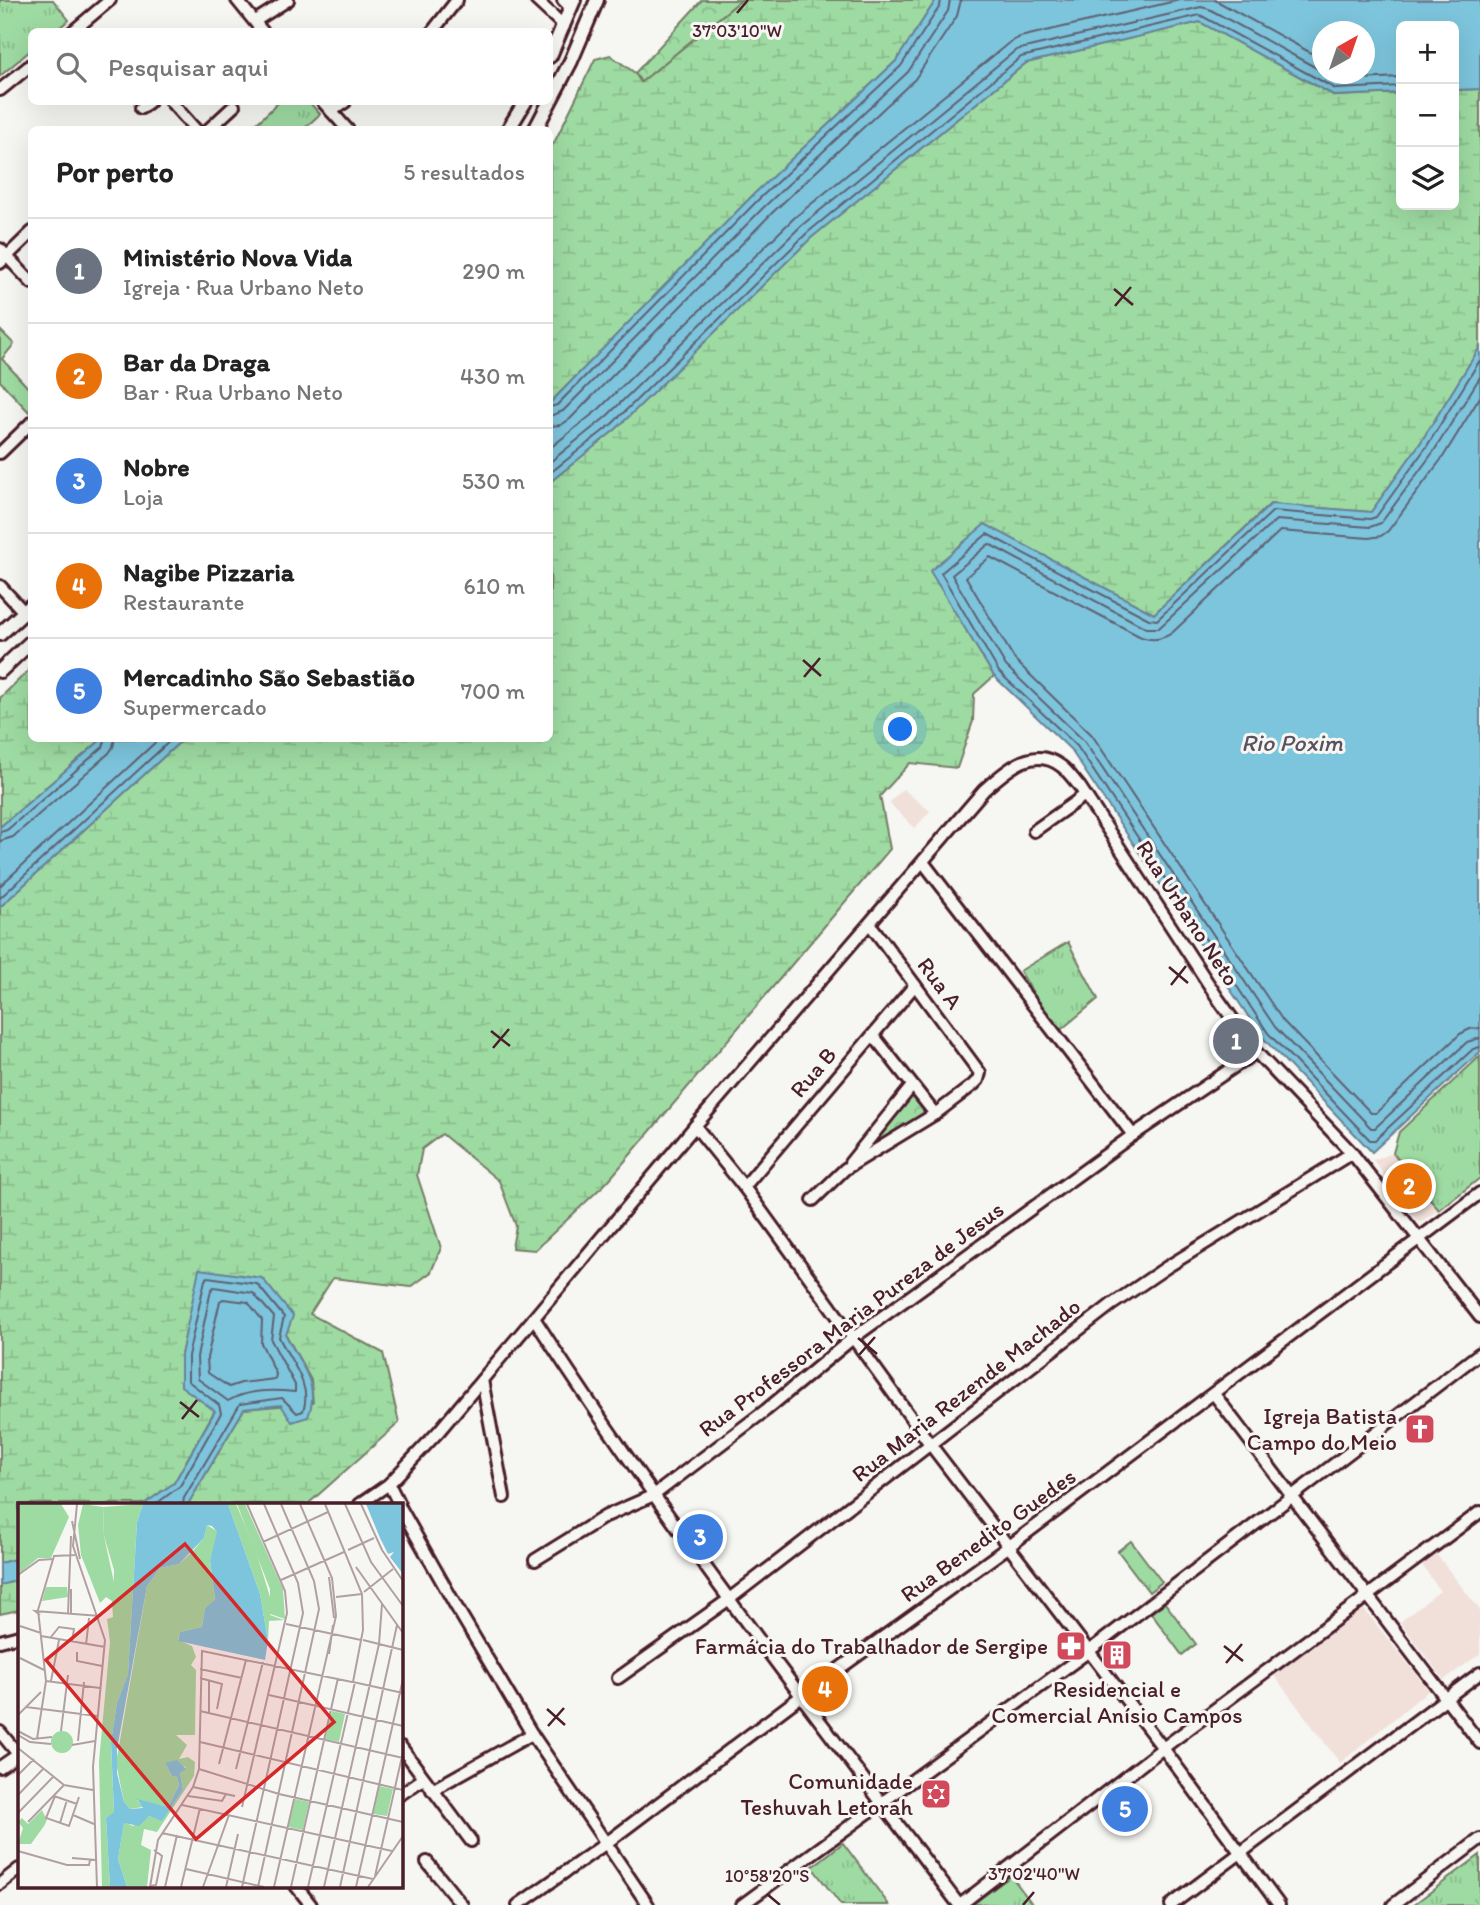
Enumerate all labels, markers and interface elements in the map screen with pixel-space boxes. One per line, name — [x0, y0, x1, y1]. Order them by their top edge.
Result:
text: 37°03'10"W — [692, 20, 782, 42]
north arrow — [1312, 21, 1375, 84]
map controls — [1396, 21, 1459, 210]
button: + — [1396, 21, 1459, 84]
search box — [28, 28, 553, 105]
icon: search — [52, 48, 90, 86]
text: Pesquisar aqui — [108, 51, 269, 83]
button: − — [1396, 84, 1459, 147]
button: layers — [1396, 147, 1459, 210]
text: Por perto — [56, 153, 174, 190]
text: 5 resultados — [403, 158, 525, 186]
text: Ministério Nova Vida — [123, 241, 352, 273]
text: 1 — [74, 257, 84, 285]
text: 290 m — [462, 257, 525, 285]
text: Igreja · Rua Urbano Neto — [123, 273, 364, 301]
text: Bar da Draga — [123, 346, 270, 378]
text: 2 — [73, 362, 85, 390]
text: 430 m — [460, 362, 525, 390]
text: Bar · Rua Urbano Neto — [123, 378, 343, 406]
text: Nobre — [123, 451, 190, 483]
text: 3 — [73, 467, 85, 495]
text: 530 m — [462, 467, 525, 495]
text: Loja — [123, 483, 163, 511]
text: Nagibe Pizzaria — [123, 556, 294, 588]
text: 4 — [72, 572, 86, 600]
text: 610 m — [463, 572, 525, 600]
text: Restaurante — [123, 588, 244, 616]
text: Mercadinho São Sebastião — [123, 661, 415, 693]
text: 5 — [73, 677, 85, 705]
text: 700 m — [461, 677, 525, 705]
text: Supermercado — [123, 693, 267, 721]
your location — [883, 712, 917, 746]
water label: Rio Poxim — [1241, 728, 1343, 757]
street label: Rua Urbano Neto — [1130, 835, 1246, 991]
street label: Rua A — [911, 951, 969, 1015]
pin: 1 — [1213, 1015, 1259, 1067]
street label: Rua B — [784, 1041, 842, 1103]
pin: 2 — [1386, 1160, 1432, 1212]
street label: Rua Professora Maria Pureza de Jesus — [693, 1195, 1009, 1443]
street label: Rua Maria Rezende Machado — [846, 1292, 1086, 1488]
place label: Igreja Batista Campo do Meio — [1247, 1402, 1397, 1456]
church icon: Igreja Batista Campo do Meio — [1403, 1412, 1437, 1446]
street label: Rua Benedito Guedes — [895, 1462, 1081, 1608]
inset map — [18, 1503, 402, 1888]
pin: 3 — [677, 1511, 723, 1563]
pharmacy icon: Farmácia do Trabalhador de Sergipe — [1054, 1629, 1088, 1663]
place label: Farmácia do Trabalhador de Sergipe — [695, 1632, 1048, 1660]
building icon: Residencial e Comercial Anísio Campos — [1100, 1638, 1134, 1672]
pin: 4 — [802, 1663, 848, 1715]
place label: Residencial e Comercial Anísio Campos — [991, 1675, 1243, 1729]
place label: Comunidade Teshuvah Letorah — [740, 1767, 914, 1821]
synagogue icon: Comunidade Teshuvah Letorah — [919, 1777, 953, 1811]
pin: 5 — [1102, 1783, 1148, 1835]
text: 37°02'40"W — [988, 1863, 1080, 1885]
text: 10°58'20"S — [725, 1865, 809, 1887]

